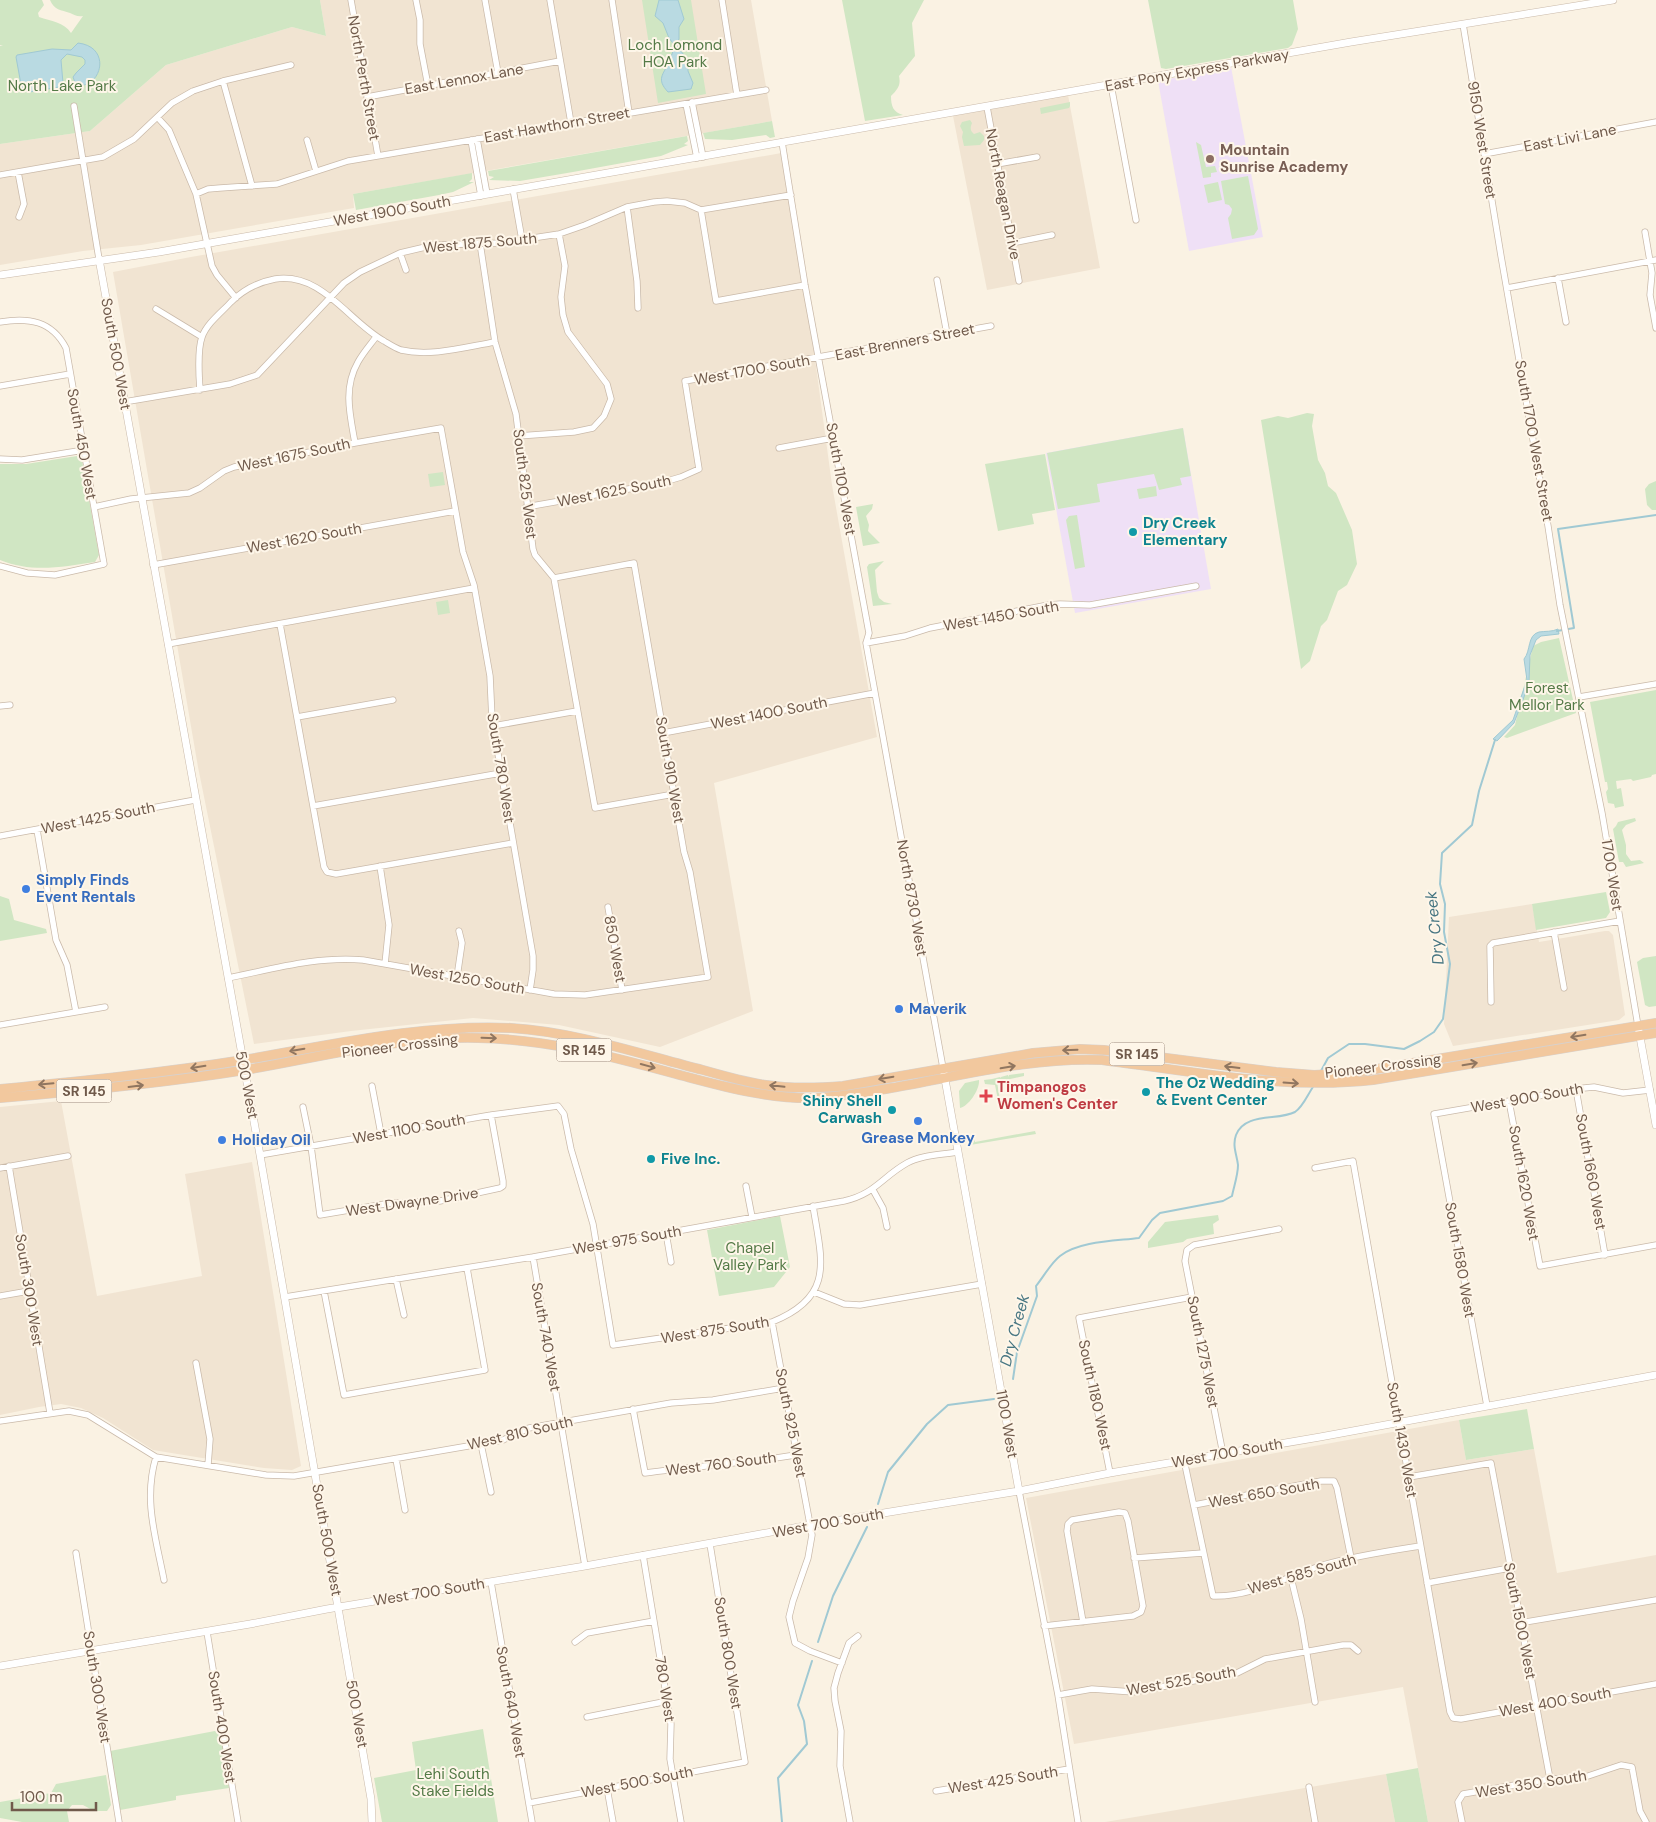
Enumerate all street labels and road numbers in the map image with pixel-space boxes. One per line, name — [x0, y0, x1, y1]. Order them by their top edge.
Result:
street label: North Perth Street — [343, 14, 385, 142]
street label: East Pony Express Parkway — [1103, 44, 1291, 96]
street label: East Lennox Lane — [403, 59, 525, 99]
street label: 9150 West Street — [1463, 80, 1501, 200]
street label: East Hawthorn Street — [483, 102, 631, 148]
street label: East Livi Lane — [1522, 119, 1618, 157]
street label: North Reagan Drive — [980, 127, 1026, 261]
street label: West 1900 South — [332, 191, 452, 231]
street label: West 1875 South — [422, 228, 538, 258]
street label: South 500 West — [96, 296, 136, 412]
street label: East Brenners Street — [833, 319, 977, 365]
street label: West 1700 South — [693, 350, 811, 390]
street label: South 1700 West Street — [1510, 359, 1558, 523]
street label: South 450 West — [62, 387, 102, 501]
street label: South 1100 West — [821, 421, 861, 537]
street label: South 825 West — [508, 428, 542, 540]
street label: West 1675 South — [236, 433, 352, 477]
street label: West 1625 South — [555, 470, 673, 512]
street label: West 1620 South — [245, 518, 363, 558]
street label: West 1450 South — [942, 596, 1060, 636]
street label: West 1400 South — [709, 692, 829, 734]
street label: South 780 West — [482, 712, 520, 825]
street label: South 910 West — [651, 715, 689, 825]
street label: West 1425 South — [39, 797, 157, 839]
street label: North 8730 West — [892, 838, 932, 958]
street label: 1700 West — [1596, 838, 1628, 912]
street label: 850 West — [599, 914, 631, 984]
street label: West 1250 South — [408, 959, 526, 999]
street label: Pioneer Crossing — [341, 1029, 459, 1063]
road number: SR 145 — [556, 1038, 612, 1062]
road number: SR 145 — [1110, 1042, 1164, 1066]
street label: 500 West — [231, 1049, 263, 1121]
street label: Pioneer Crossing — [1324, 1049, 1442, 1083]
street label: West 900 South — [1469, 1078, 1585, 1118]
road number: SR 145 — [56, 1080, 112, 1102]
street label: West 1100 South — [351, 1109, 467, 1149]
street label: South 1660 West — [1571, 1112, 1611, 1232]
street label: South 1620 West — [1504, 1124, 1544, 1242]
street label: West Dwayne Drive — [344, 1183, 480, 1221]
street label: South 1580 West — [1440, 1201, 1480, 1320]
street label: West 975 South — [571, 1221, 683, 1259]
street label: South 300 West — [10, 1232, 48, 1348]
street label: South 740 West — [527, 1281, 565, 1393]
street label: South 1275 West — [1182, 1294, 1224, 1410]
street label: West 875 South — [659, 1312, 771, 1348]
street label: South 1180 West — [1073, 1338, 1117, 1452]
street label: South 925 West — [771, 1367, 811, 1479]
street label: South 1430 West — [1382, 1381, 1422, 1499]
street label: 1100 West — [991, 1388, 1023, 1460]
street label: West 810 South — [465, 1411, 575, 1455]
street label: West 700 South — [1170, 1433, 1284, 1473]
street label: West 760 South — [665, 1447, 777, 1481]
street label: West 650 South — [1207, 1473, 1321, 1513]
street label: South 500 West — [307, 1482, 347, 1598]
street label: West 700 South — [771, 1503, 885, 1543]
street label: West 585 South — [1246, 1549, 1358, 1599]
street label: South 1500 West — [1499, 1561, 1541, 1681]
street label: West 700 South — [372, 1573, 486, 1611]
street label: South 800 West — [709, 1595, 747, 1711]
street label: South 300 West — [78, 1629, 116, 1745]
street label: South 640 West — [491, 1645, 531, 1759]
street label: 780 West — [650, 1655, 680, 1724]
street label: West 525 South — [1125, 1662, 1237, 1700]
street label: South 400 West — [203, 1669, 241, 1785]
street label: 500 West — [341, 1678, 373, 1750]
street label: West 400 South — [1497, 1682, 1613, 1722]
street label: West 500 South — [579, 1761, 695, 1803]
street label: West 425 South — [947, 1761, 1059, 1799]
street label: West 350 South — [1474, 1765, 1588, 1803]

